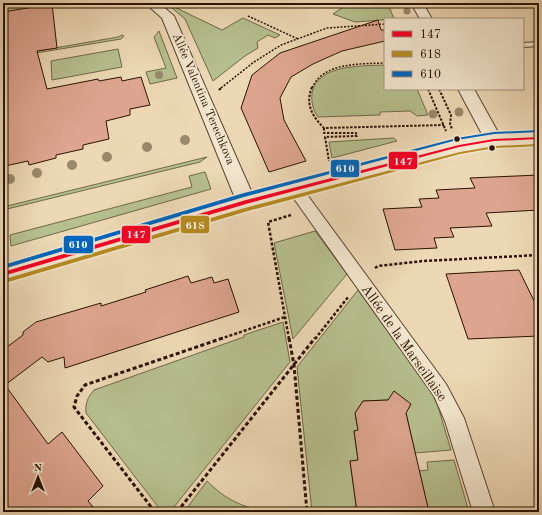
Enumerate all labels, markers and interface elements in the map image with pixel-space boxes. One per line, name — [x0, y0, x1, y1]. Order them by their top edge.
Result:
legend — [384, 18, 524, 90]
text: 147 — [420, 29, 441, 41]
street label: Allée Valentina Terechkova — [170, 31, 236, 167]
text: 618 — [420, 49, 441, 61]
text: 610 — [420, 69, 441, 81]
unlabelled marker — [452, 134, 462, 144]
unlabelled marker — [487, 143, 497, 153]
line badge: 147 — [388, 151, 418, 170]
text: 147 — [393, 157, 413, 168]
line badge: 610 — [330, 159, 360, 178]
text: 610 — [335, 164, 355, 175]
line badge: 618 — [180, 215, 210, 234]
text: 618 — [185, 221, 205, 232]
line badge: 147 — [121, 225, 151, 244]
text: 147 — [126, 230, 146, 241]
line badge: 610 — [63, 235, 94, 254]
text: 610 — [68, 240, 88, 251]
street label: Allée de la Marseillaise — [358, 282, 450, 404]
north arrow — [18, 457, 58, 497]
text: N — [34, 463, 43, 474]

